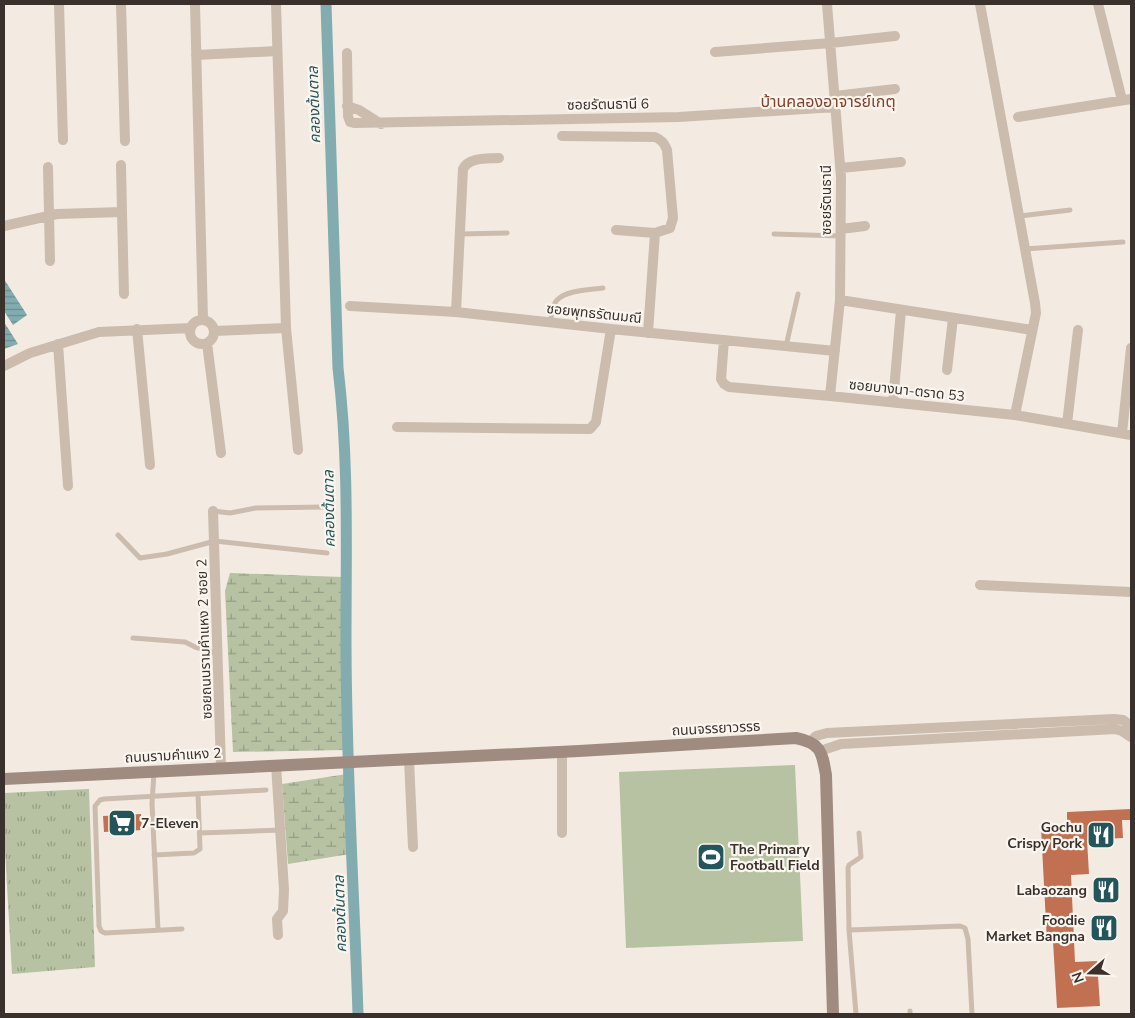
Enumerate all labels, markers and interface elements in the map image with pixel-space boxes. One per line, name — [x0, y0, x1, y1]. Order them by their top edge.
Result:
water label: คลองต้นตาล — [303, 66, 325, 144]
district label: บ้านคลองอาจารย์เกตุ — [760, 91, 896, 113]
street label: ซอยรัตนธานี 6 — [567, 94, 649, 115]
street label: ซอยรัตนธานี — [817, 165, 836, 235]
street label: ซอยพุทธรัตนมณี — [545, 299, 643, 328]
street label: ซอยบางนา-ตราด 53 — [848, 375, 966, 406]
water label: คลองต้นตาล — [318, 470, 340, 548]
street label: ซอยถนนรามคำแหง 2 ซอย 2 — [192, 558, 217, 720]
street label: ถนนจรรยาวรรธ — [671, 717, 761, 740]
street label: ถนนรามคำแหง 2 — [124, 743, 222, 768]
supermarket icon: 7-Eleven — [107, 808, 137, 838]
place label: 7-Eleven — [141, 814, 199, 833]
place label: Gochu Crispy Pork — [1007, 818, 1082, 853]
restaurant icon: Gochu Crispy Pork — [1086, 820, 1116, 850]
place label: The Primary Football Field — [730, 840, 820, 875]
sports icon: The Primary Football Field — [696, 842, 726, 872]
water label: คลองต้นตาล — [329, 875, 351, 953]
restaurant icon: Labaozang — [1091, 875, 1121, 905]
place label: Labaozang — [1017, 881, 1087, 900]
place label: Foodie Market Bangna — [986, 911, 1085, 946]
restaurant icon: Foodie Market Bangna — [1089, 913, 1119, 943]
north arrow — [1065, 948, 1115, 998]
text: N — [1068, 969, 1089, 985]

